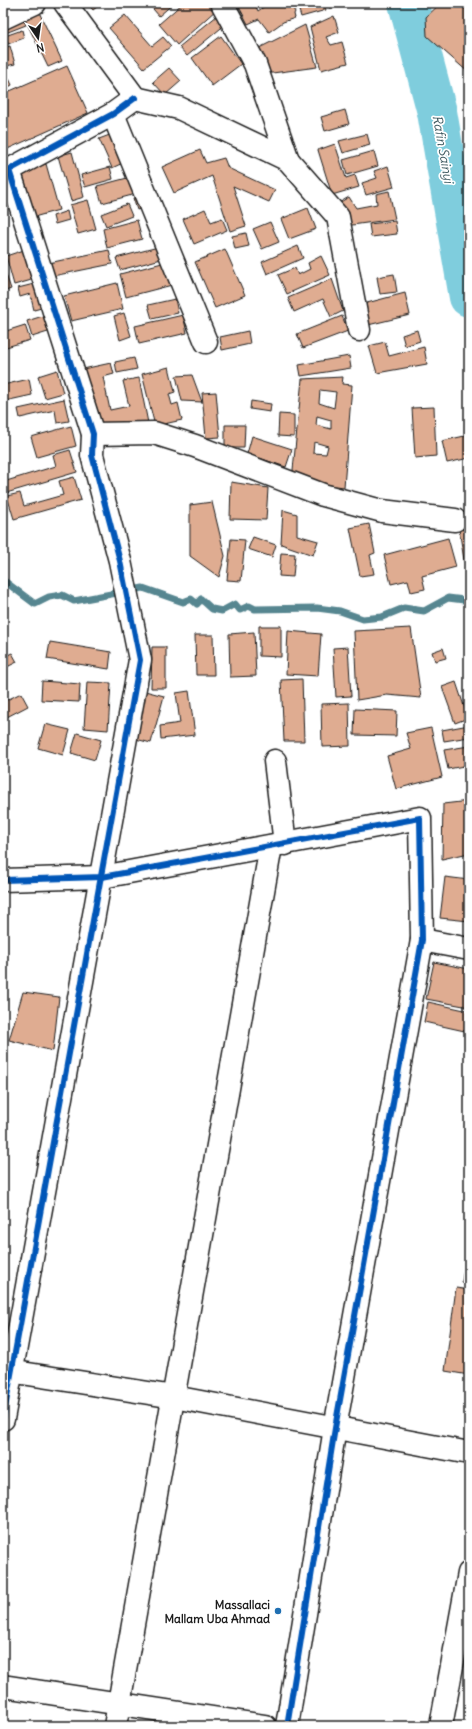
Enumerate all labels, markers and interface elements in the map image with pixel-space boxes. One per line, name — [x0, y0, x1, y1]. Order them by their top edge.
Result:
north arrow — [18, 18, 58, 58]
text: N — [35, 40, 46, 55]
water label: Rafin Sainyi — [429, 114, 458, 186]
place label: Massallaci Mallam Uba Ahmad — [164, 1597, 270, 1626]
marker: Massallaci Mallam Uba Ahmad — [273, 1606, 283, 1616]

